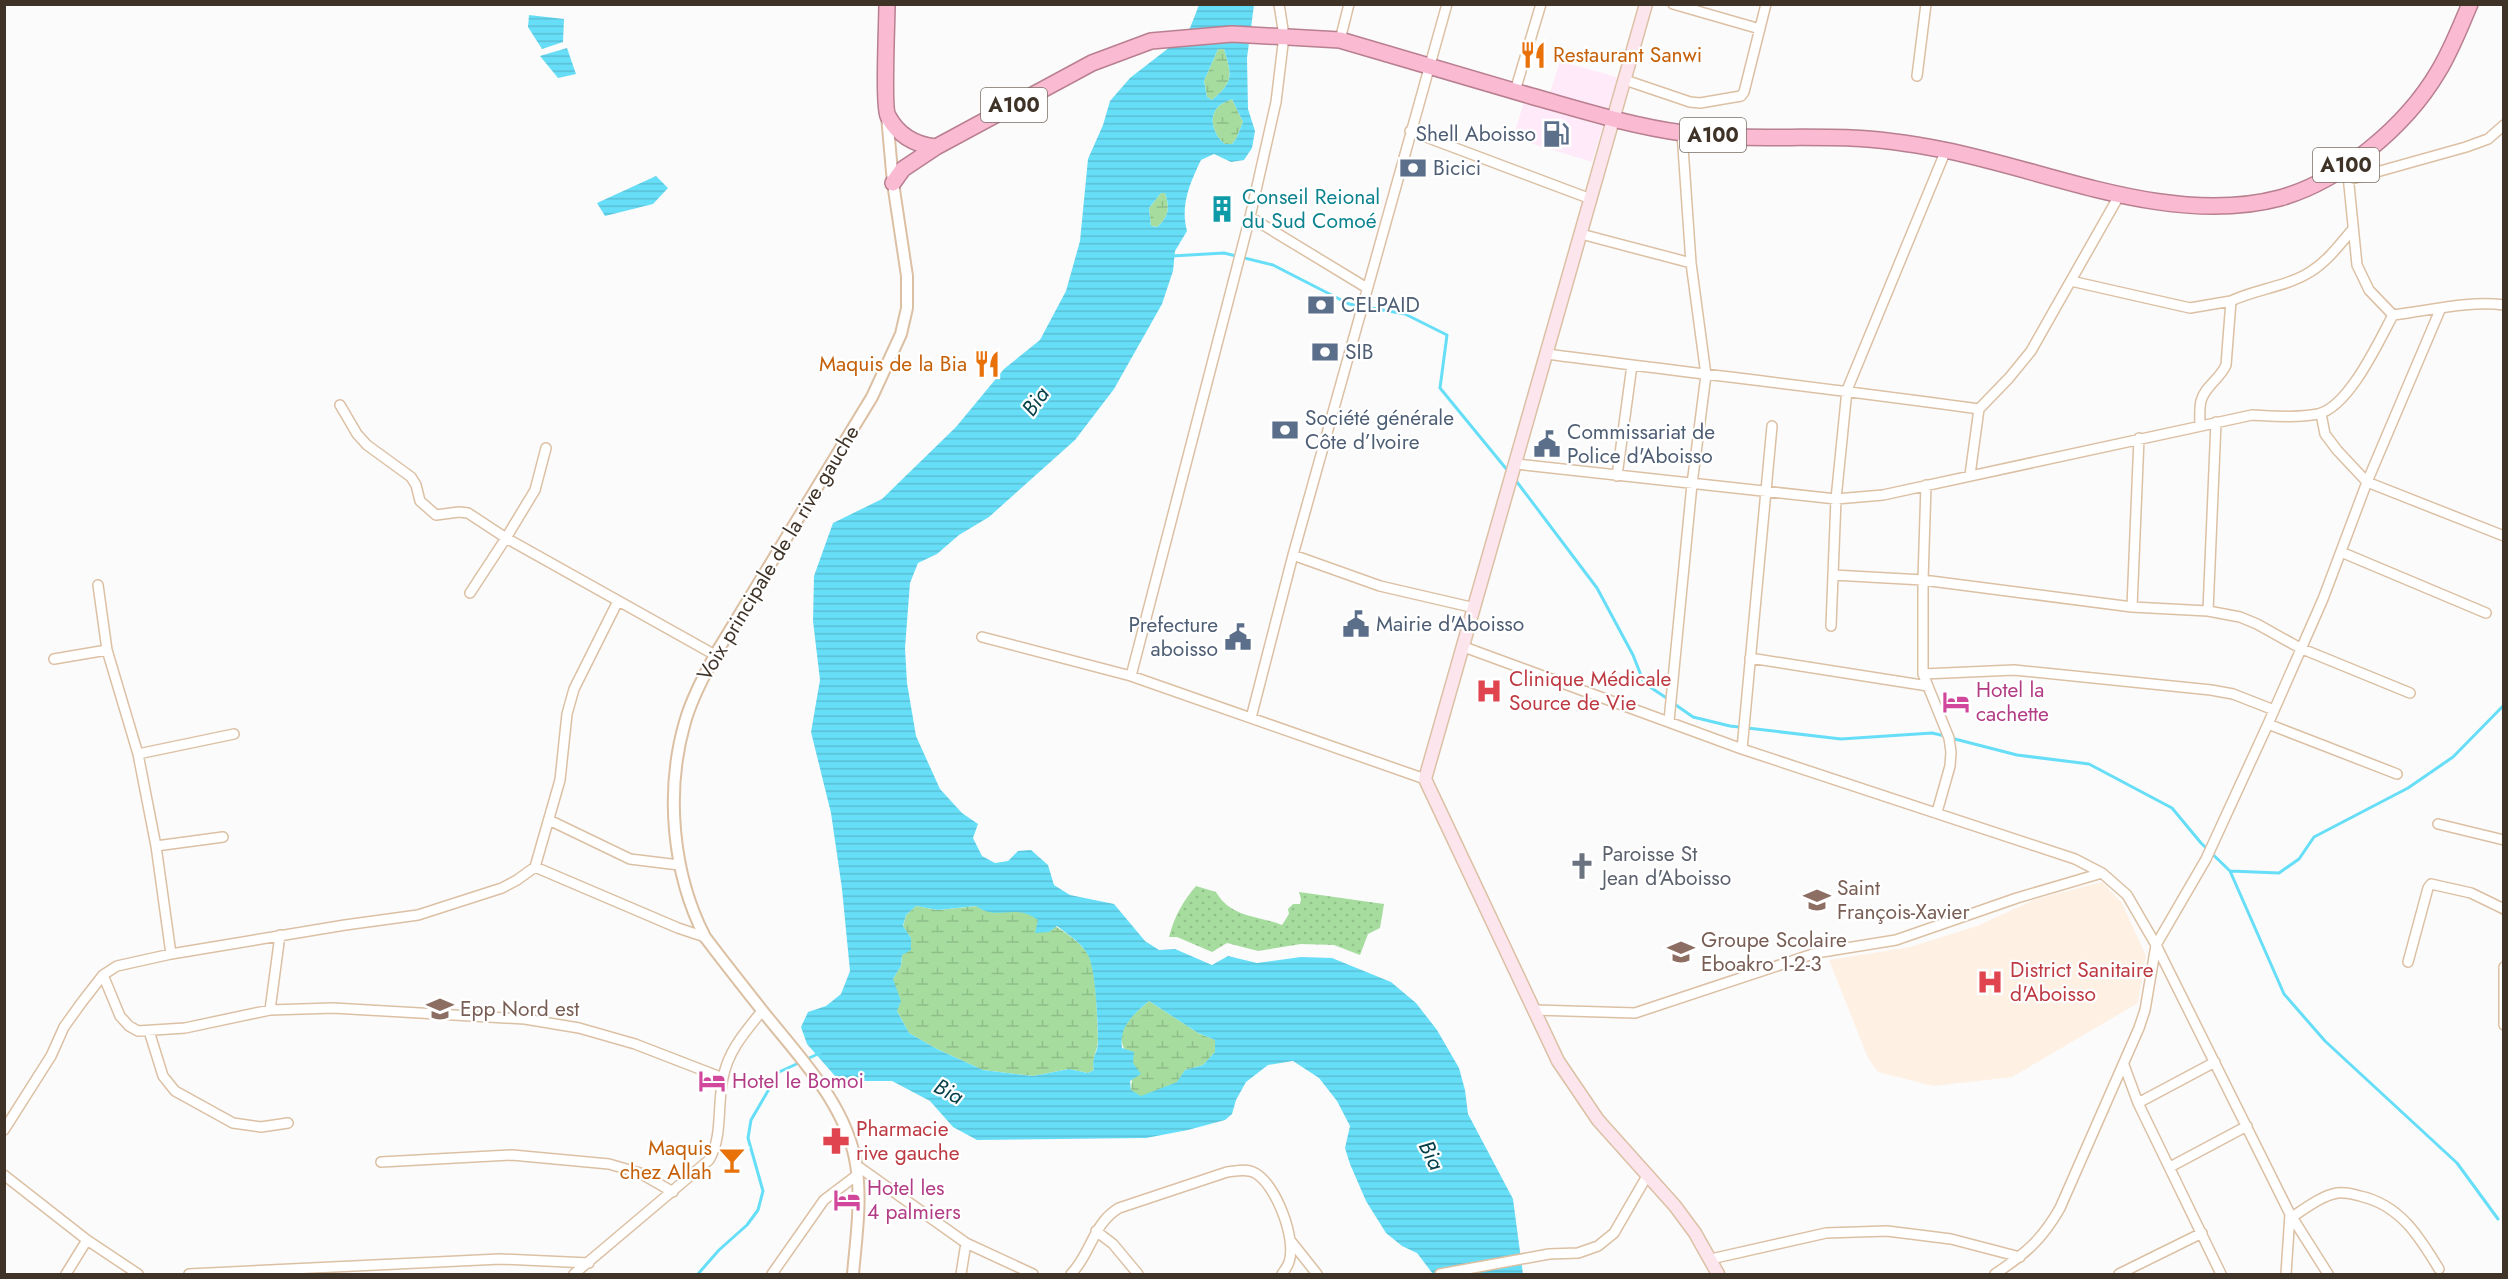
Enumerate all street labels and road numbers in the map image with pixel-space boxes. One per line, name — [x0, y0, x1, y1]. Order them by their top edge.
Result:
road number: A100 — [981, 88, 1047, 122]
road number: A100 — [1680, 118, 1746, 152]
road number: A100 — [2313, 148, 2379, 182]
street label: Voix principale de la rive gauche — [690, 419, 867, 686]

